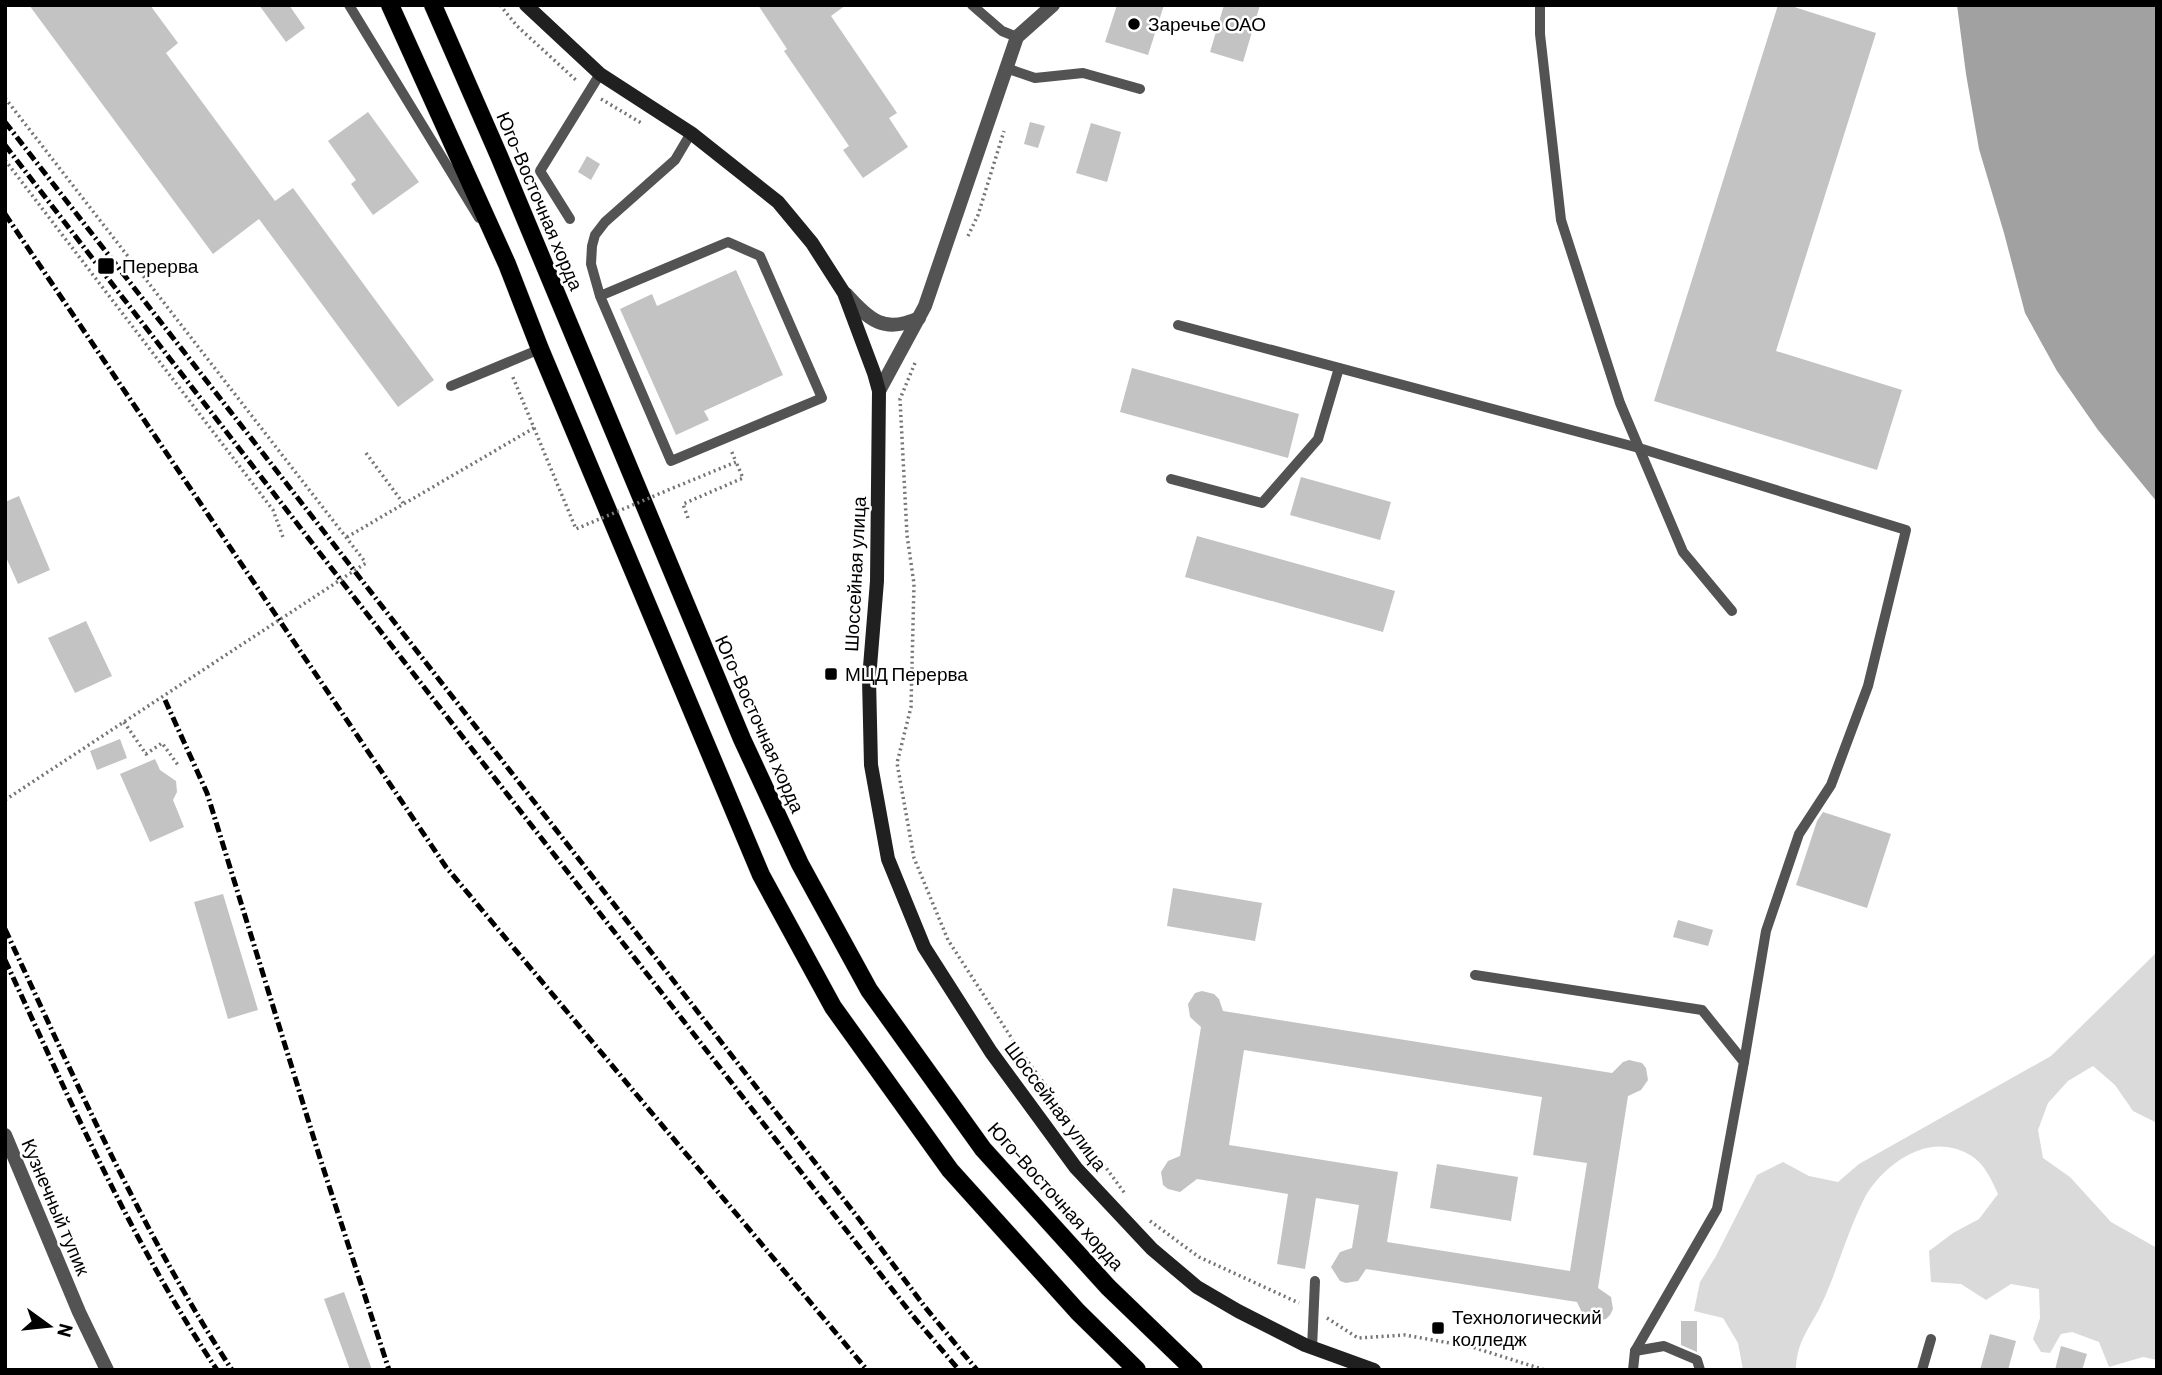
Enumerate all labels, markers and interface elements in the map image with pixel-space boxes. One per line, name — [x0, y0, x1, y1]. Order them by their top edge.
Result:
place label: Заречье ОАО — [1148, 12, 1266, 35]
marker: Заречье ОАО — [1126, 16, 1142, 32]
street label: Юго-Восточная хорда — [492, 108, 589, 294]
place label: Перерва — [122, 254, 199, 277]
marker: Перерва — [96, 256, 116, 276]
street label: Шоссейная улица — [839, 495, 870, 652]
street label: Юго-Восточная хорда — [711, 631, 810, 816]
place label: МЦД Перерва — [845, 662, 968, 685]
marker: МЦД Перерва — [823, 666, 839, 682]
street label: Шоссейная улица — [1000, 1037, 1113, 1175]
street label: Юго-Восточная хорда — [984, 1117, 1129, 1275]
street label: Кузнечный тупик — [17, 1135, 96, 1279]
north arrow — [14, 1291, 84, 1361]
place label: Технологический колледж — [1452, 1305, 1602, 1350]
marker: Технологический колледж — [1430, 1320, 1446, 1336]
text: N — [53, 1321, 79, 1340]

